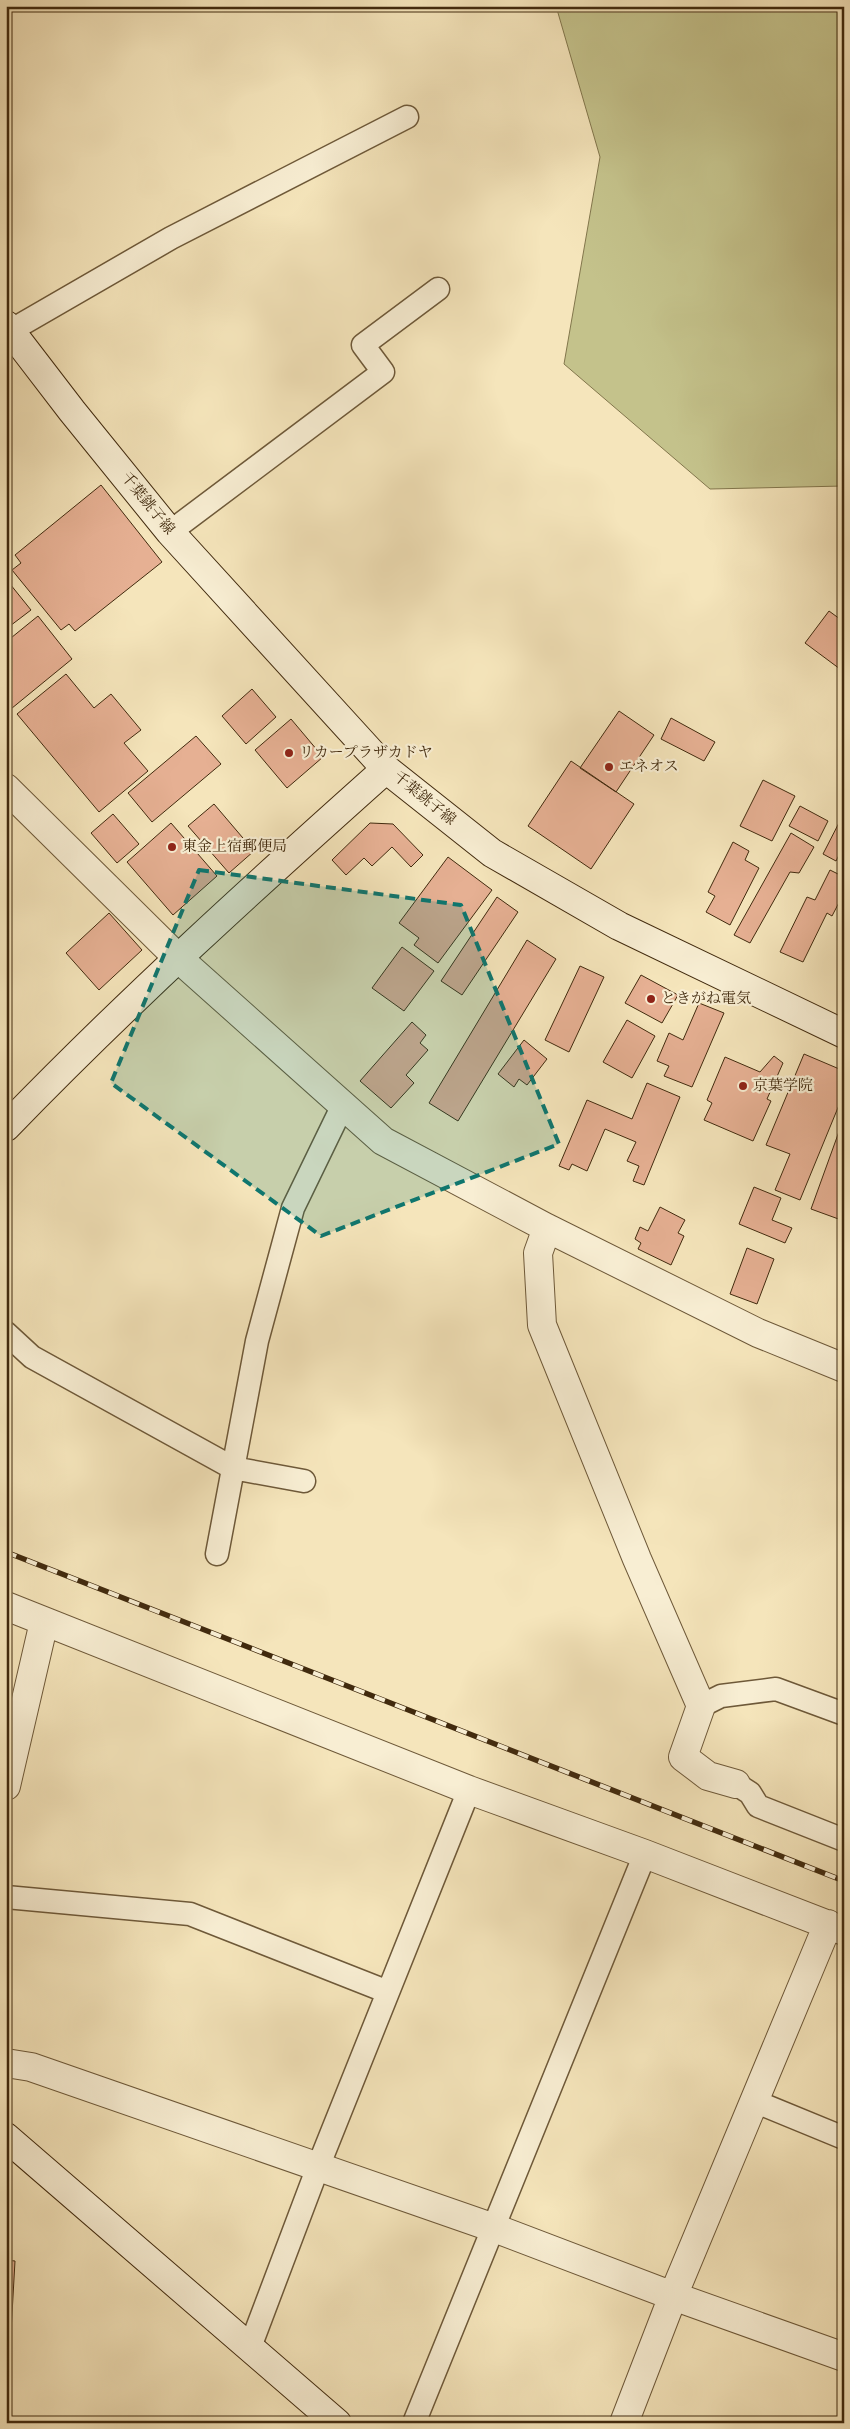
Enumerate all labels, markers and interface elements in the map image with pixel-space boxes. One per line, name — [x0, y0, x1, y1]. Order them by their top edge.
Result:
street label: 千葉銚子線 — [115, 468, 179, 540]
place label: リカープラザカドヤ — [299, 743, 433, 764]
marker: リカープラザカドヤ — [283, 747, 295, 759]
place label: エネオス — [619, 757, 679, 778]
marker: エネオス — [603, 761, 615, 773]
street label: 千葉銚子線 — [388, 767, 460, 831]
place label: 東金上宿郵便局 — [182, 837, 287, 858]
marker: 東金上宿郵便局 — [166, 841, 178, 853]
place label: ときがね電気 — [661, 989, 751, 1010]
marker: ときがね電気 — [645, 993, 657, 1005]
place label: 京葉学院 — [753, 1076, 813, 1097]
marker: 京葉学院 — [737, 1080, 749, 1092]

